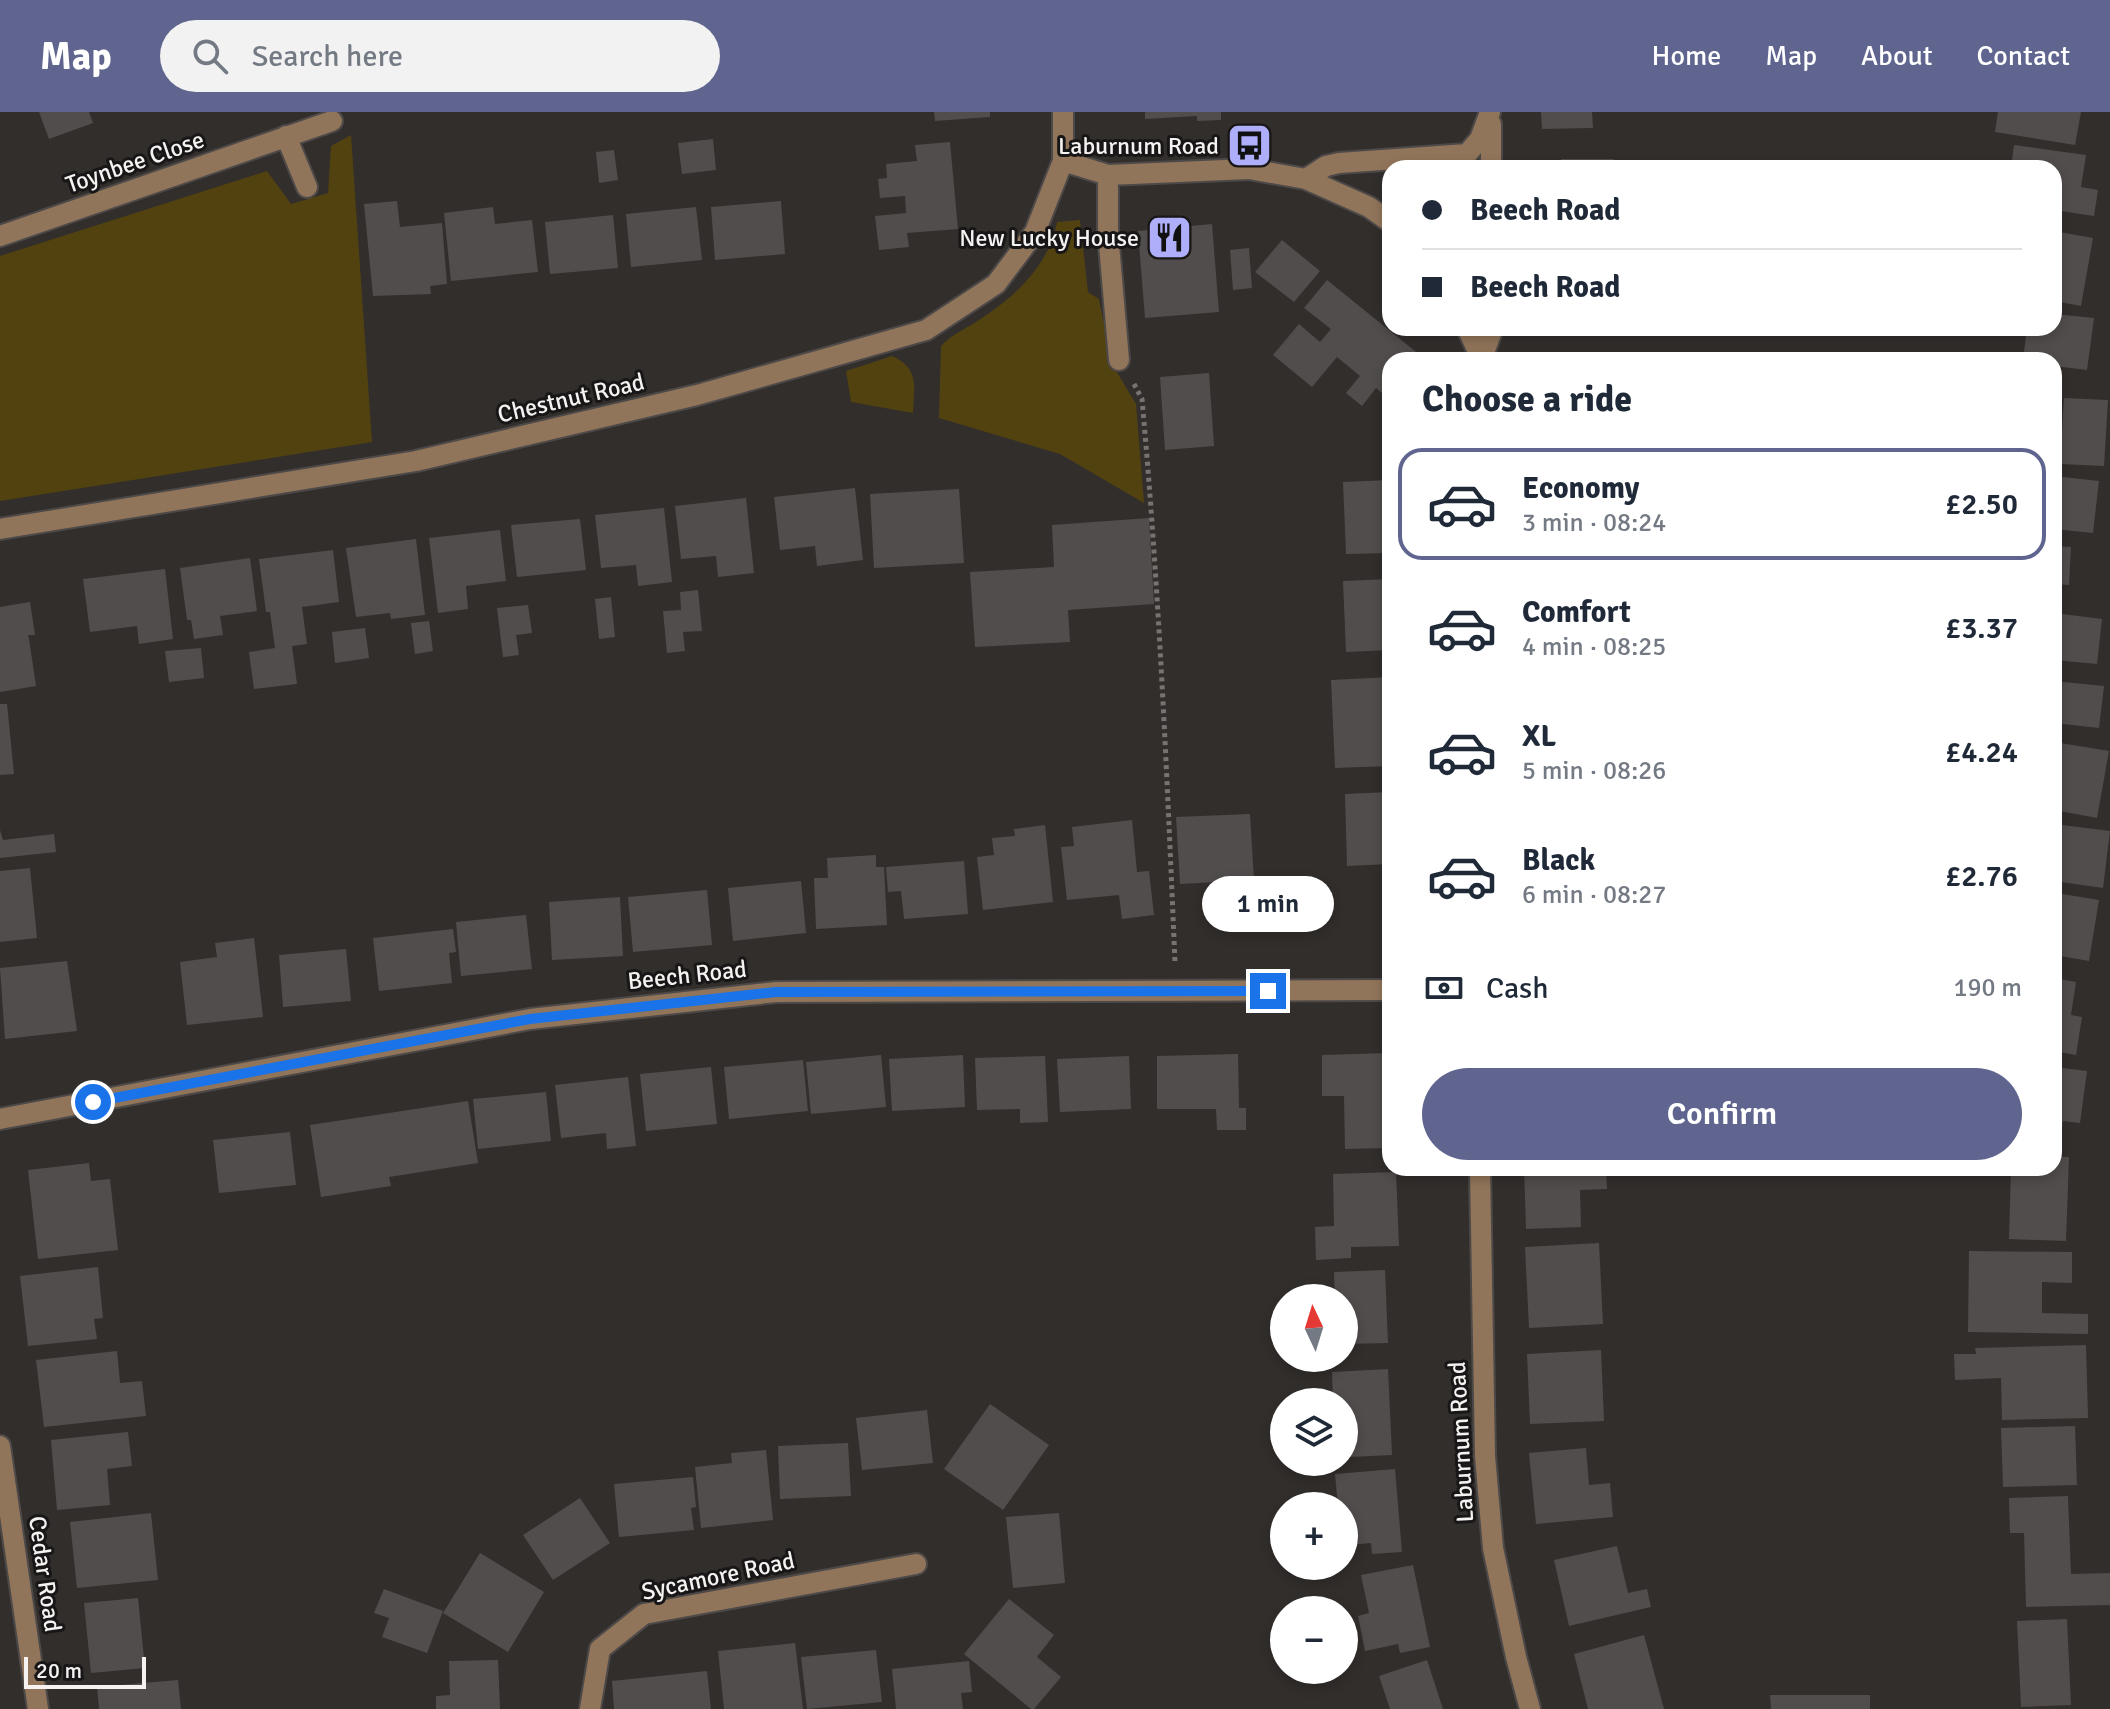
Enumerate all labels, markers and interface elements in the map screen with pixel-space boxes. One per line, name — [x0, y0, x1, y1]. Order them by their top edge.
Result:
search box — [160, 20, 720, 92]
text: Map — [40, 33, 112, 80]
icon: search — [188, 34, 232, 78]
text: Search here — [252, 38, 403, 75]
text: Home — [1652, 39, 1721, 73]
text: Map — [1765, 39, 1817, 73]
text: About — [1861, 39, 1933, 73]
text: Contact — [1977, 39, 2070, 73]
bus stop icon: Laburnum Road — [1226, 122, 1274, 170]
street label: Toynbee Close — [62, 124, 208, 200]
place label: Laburnum Road — [1058, 131, 1219, 161]
text: Beech Road — [1470, 192, 1620, 229]
restaurant icon: New Lucky House — [1146, 214, 1194, 262]
place label: New Lucky House — [959, 223, 1139, 253]
text: Beech Road — [1470, 269, 1620, 306]
street label: Chestnut Road — [495, 367, 647, 429]
text: Choose a ride — [1422, 377, 1632, 422]
icon: car — [1426, 468, 1498, 540]
text: Economy — [1522, 470, 1639, 507]
text: £2.50 — [1945, 486, 2018, 523]
text: 3 min · 08:24 — [1522, 507, 1666, 539]
icon: car — [1426, 592, 1498, 664]
text: Comfort — [1522, 594, 1631, 631]
text: £3.37 — [1945, 610, 2018, 647]
text: 4 min · 08:25 — [1522, 631, 1666, 663]
icon: car — [1426, 716, 1498, 788]
text: XL — [1522, 718, 1556, 755]
text: £4.24 — [1945, 734, 2018, 771]
text: 5 min · 08:26 — [1522, 755, 1666, 787]
icon: car — [1426, 840, 1498, 912]
text: Black — [1522, 842, 1595, 879]
text: £2.76 — [1945, 858, 2018, 895]
callout: 1 min — [1202, 875, 1334, 931]
text: 6 min · 08:27 — [1522, 879, 1666, 911]
text: 1 min — [1237, 888, 1299, 920]
street label: Beech Road — [626, 954, 748, 996]
icon: cash — [1422, 966, 1466, 1010]
text: Cash — [1486, 970, 1549, 1007]
text: 190 m — [1953, 972, 2022, 1004]
route end — [1250, 973, 1286, 1009]
button: Confirm — [1422, 1068, 2022, 1160]
route start — [75, 1084, 111, 1120]
north arrow — [1270, 1284, 1358, 1372]
map controls — [1270, 1284, 1358, 1684]
street label: Laburnum Road — [1442, 1361, 1480, 1523]
button: layers — [1270, 1388, 1358, 1476]
button: + — [1270, 1492, 1358, 1580]
street label: Cedar Road — [22, 1514, 68, 1634]
street label: Sycamore Road — [639, 1545, 797, 1607]
button: − — [1270, 1596, 1358, 1684]
scale bar — [24, 1653, 146, 1689]
text: 20 m — [36, 1657, 82, 1684]

